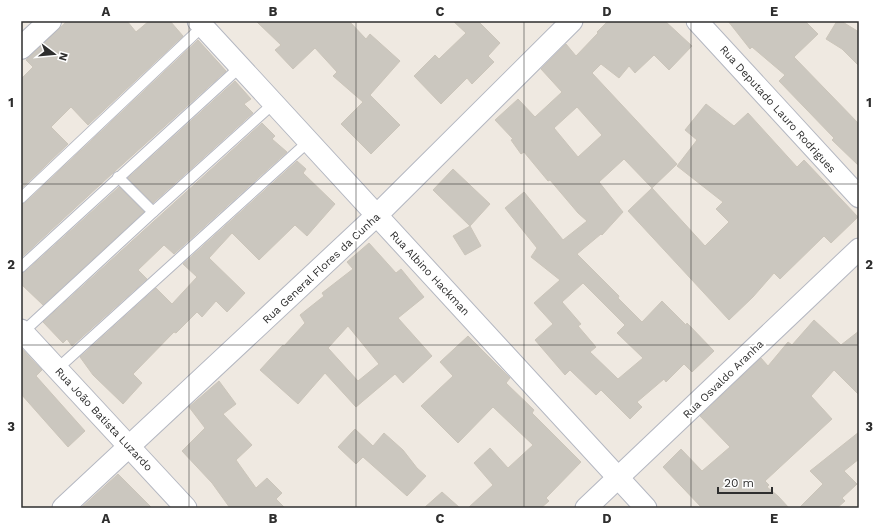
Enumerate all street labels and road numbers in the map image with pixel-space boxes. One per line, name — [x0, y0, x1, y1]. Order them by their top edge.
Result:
street label: Rua Deputado Lauro Rodrigues — [717, 43, 838, 176]
street label: Rua General Flores da Cunha — [260, 210, 383, 326]
street label: Rua Albino Hackman — [387, 228, 472, 318]
street label: Rua Osvaldo Aranha — [680, 337, 766, 421]
street label: Rua João Batista Luzardo — [52, 365, 155, 474]

